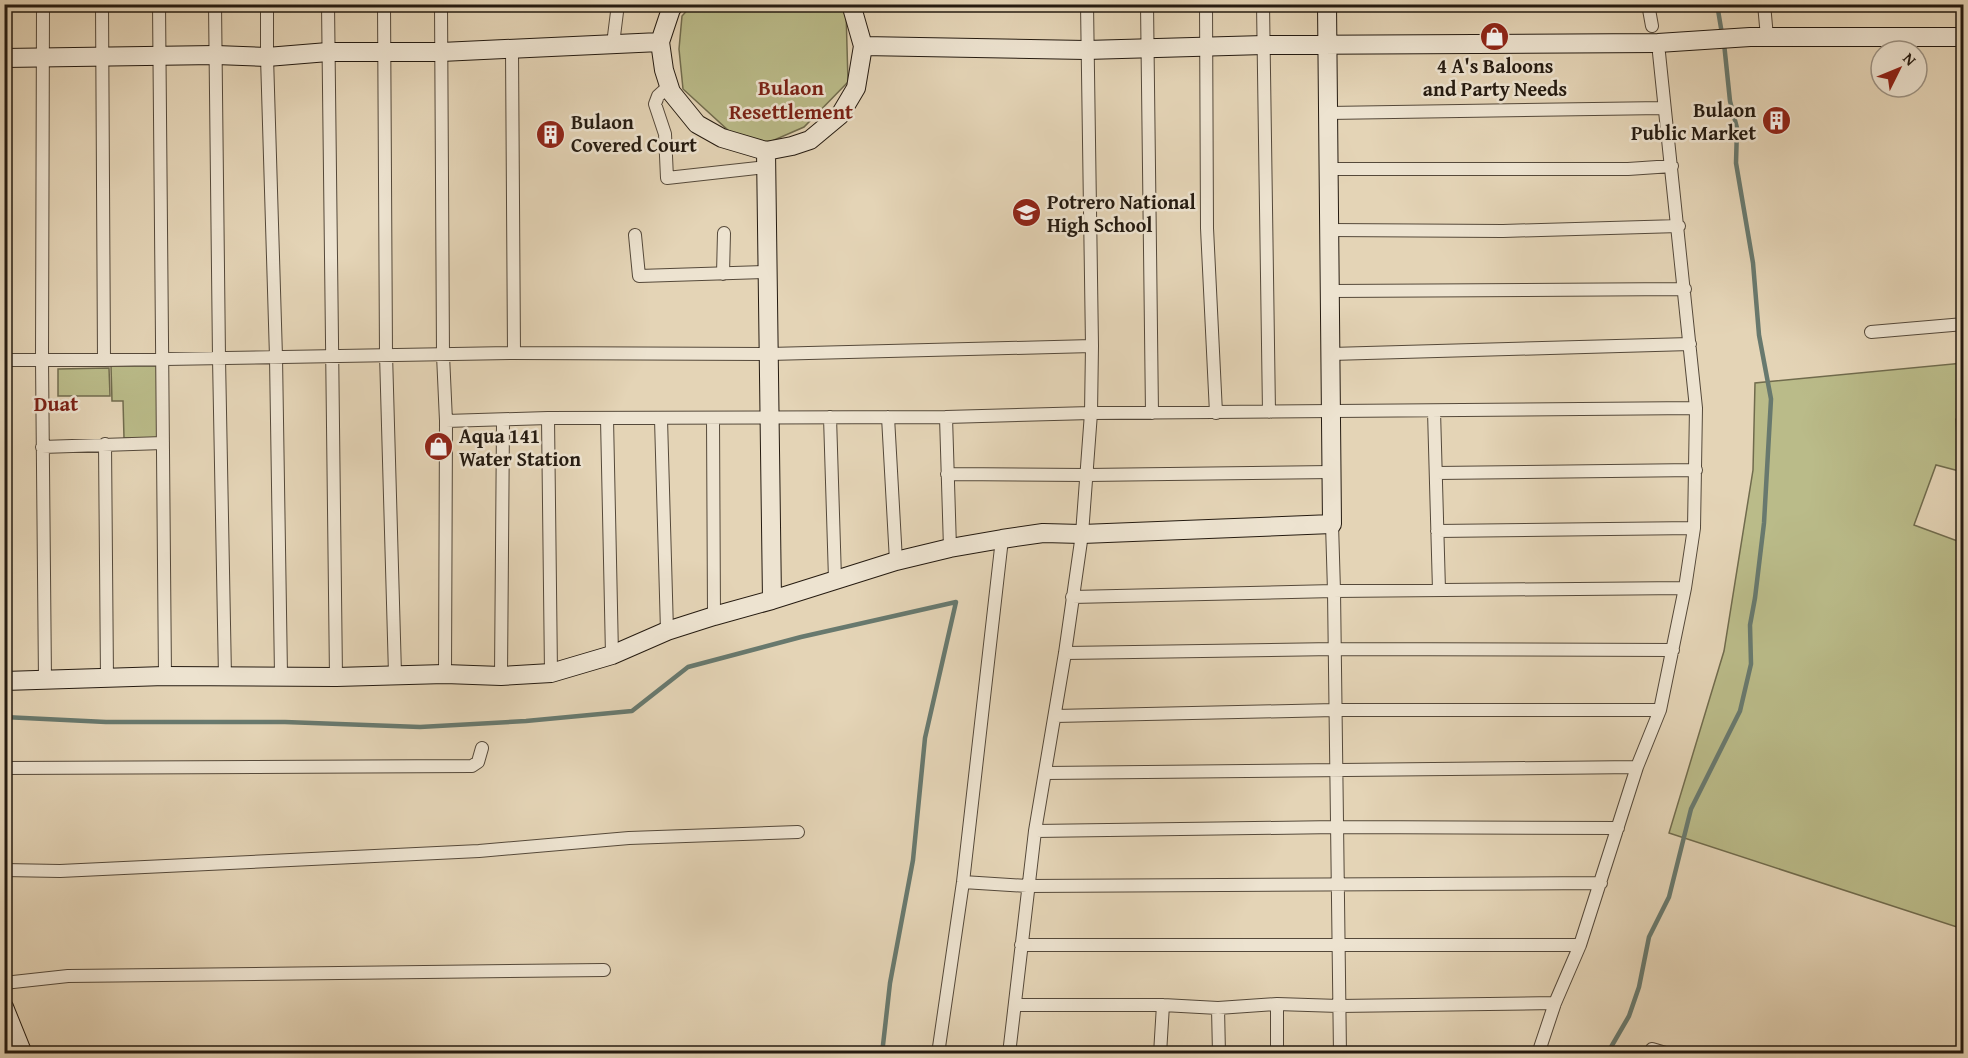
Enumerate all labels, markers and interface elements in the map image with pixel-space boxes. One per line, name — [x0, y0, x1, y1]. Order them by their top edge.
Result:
shop icon: 4 A's Baloons and Party Needs — [1479, 20, 1511, 52]
north arrow — [1869, 39, 1929, 99]
text: N — [1898, 47, 1923, 71]
place label: 4 A's Baloons and Party Needs — [1423, 51, 1567, 103]
district label: Bulaon Resettlement — [729, 72, 853, 127]
place label: Bulaon Public Market — [1631, 95, 1756, 147]
building icon: Bulaon Public Market — [1761, 105, 1793, 137]
place label: Bulaon Covered Court — [571, 107, 697, 159]
building icon: Bulaon Covered Court — [534, 118, 566, 150]
place label: Potrero National High School — [1047, 187, 1196, 239]
school or university icon: Potrero National High School — [1010, 197, 1042, 229]
district label: Duat — [34, 388, 78, 419]
place label: Aqua 141 Water Station — [459, 421, 581, 473]
shop icon: Aqua 141 Water Station — [422, 431, 454, 463]

